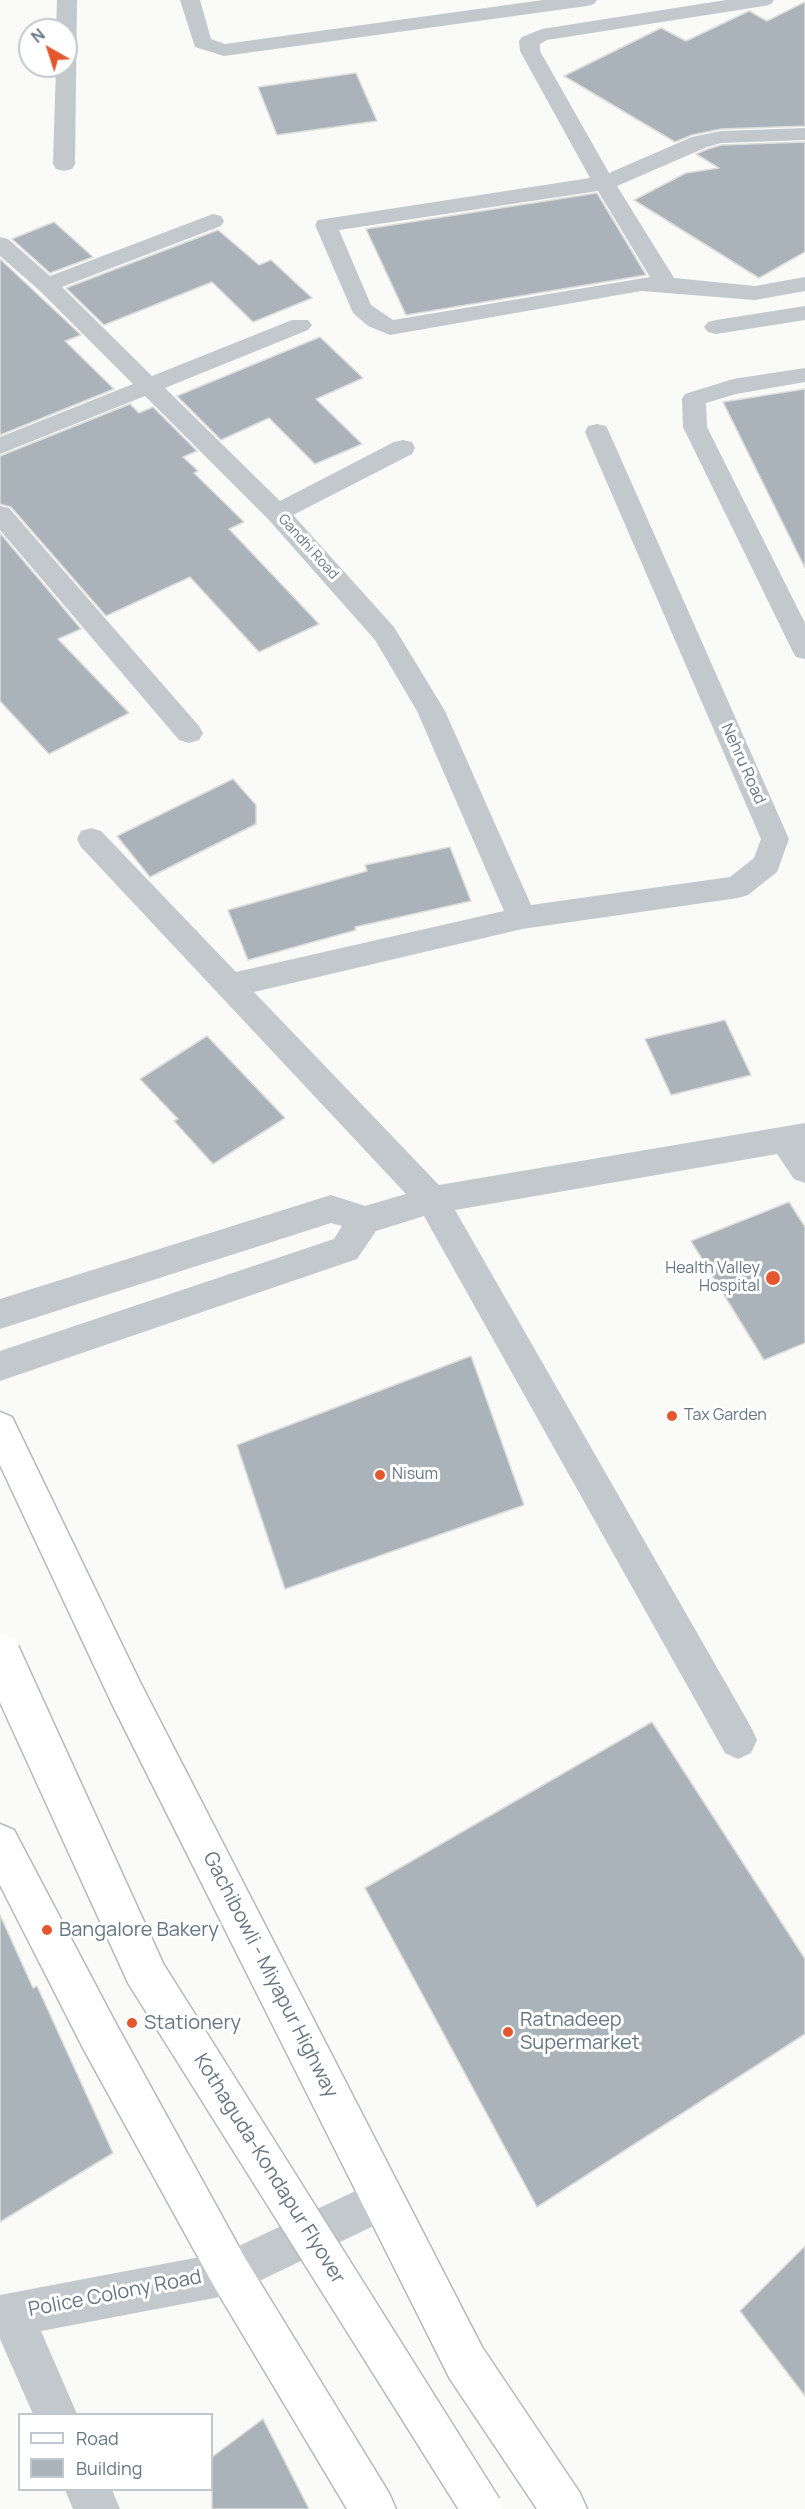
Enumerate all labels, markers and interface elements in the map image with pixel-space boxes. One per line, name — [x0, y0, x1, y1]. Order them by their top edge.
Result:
north arrow — [18, 18, 78, 78]
text: N — [27, 23, 49, 48]
street label: Gandhi Road — [274, 511, 342, 583]
street label: Nehru Road — [717, 721, 769, 807]
place label: Health Valley Hospital — [665, 1259, 760, 1297]
marker: Health Valley Hospital — [764, 1269, 782, 1287]
place label: Tax Garden — [684, 1406, 767, 1426]
marker: Tax Garden — [665, 1409, 679, 1423]
place label: Nisum — [392, 1465, 438, 1485]
marker: Nisum — [373, 1468, 387, 1482]
street label: Gachibowli - Miyapur Highway — [197, 1848, 343, 2102]
place label: Bangalore Bakery — [59, 1918, 219, 1942]
marker: Bangalore Bakery — [40, 1923, 54, 1937]
place label: Ratnadeep Supermarket — [520, 2008, 640, 2055]
place label: Stationery — [144, 2011, 241, 2035]
marker: Stationery — [125, 2016, 139, 2030]
marker: Ratnadeep Supermarket — [501, 2025, 515, 2039]
street label: Kothaguda-Kondapur Flyover — [188, 2050, 350, 2288]
street label: Police Colony Road — [26, 2265, 204, 2323]
legend — [18, 2413, 213, 2491]
text: Road — [76, 2426, 119, 2450]
text: Building — [76, 2456, 142, 2480]

